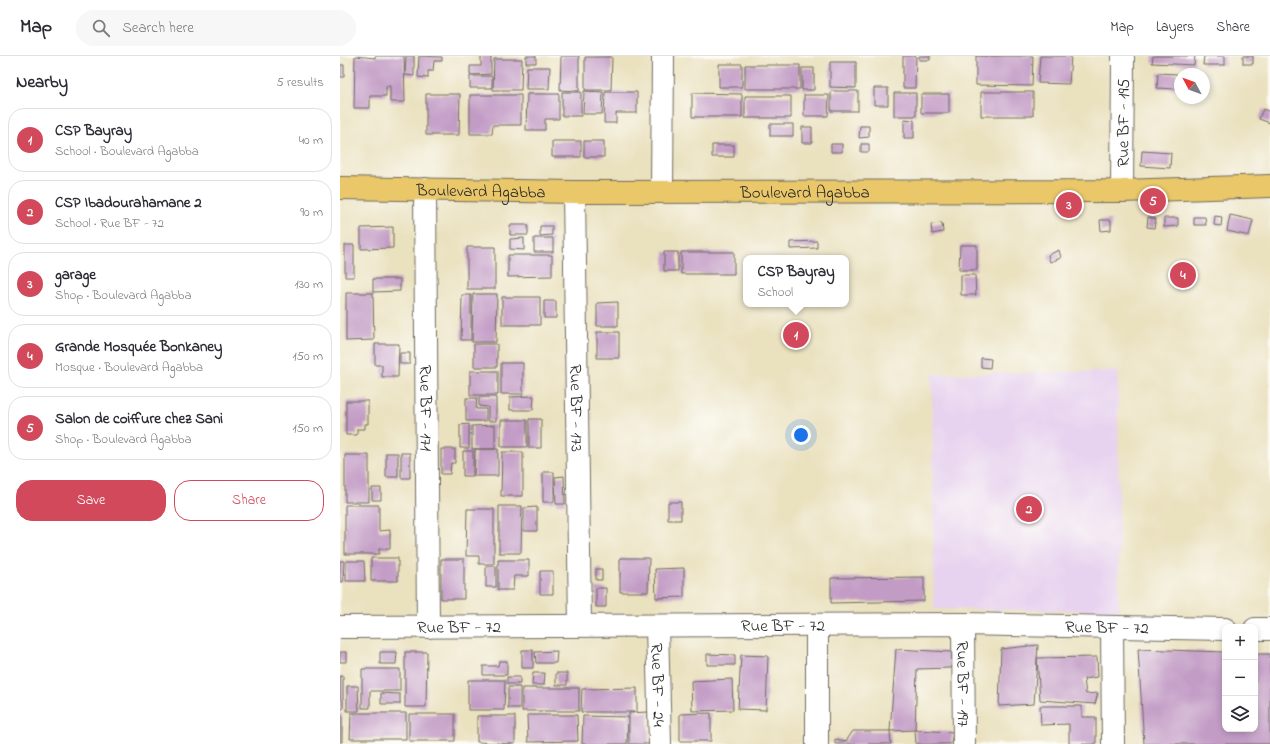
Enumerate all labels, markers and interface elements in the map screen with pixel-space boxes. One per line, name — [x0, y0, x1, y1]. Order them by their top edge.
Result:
search box — [76, 10, 356, 46]
text: Map — [20, 14, 52, 41]
icon: search — [90, 17, 112, 39]
text: Search here — [122, 17, 194, 39]
text: Map — [1110, 17, 1134, 38]
text: Layers — [1156, 17, 1194, 38]
text: Share — [1216, 17, 1250, 38]
north arrow — [1174, 68, 1210, 104]
text: Nearby — [16, 70, 68, 95]
text: 5 results — [276, 73, 324, 92]
street label: Rue BF - 195 — [1111, 78, 1137, 167]
text: CSP Bayray — [55, 120, 132, 142]
text: 1 — [28, 131, 32, 150]
text: 40 m — [299, 131, 323, 150]
text: School · Boulevard Agabba — [55, 142, 199, 161]
street label: Boulevard Agabba — [415, 178, 546, 207]
street label: Boulevard Agabba — [739, 180, 870, 208]
pin: 5 — [1140, 186, 1166, 216]
pin: 3 — [1056, 190, 1082, 220]
text: CSP Ibadourahamane 2 — [55, 192, 202, 214]
text: 2 — [27, 203, 33, 222]
text: 90 m — [300, 203, 323, 222]
text: School · Rue BF - 72 — [55, 214, 164, 233]
popup — [743, 255, 849, 307]
pin: 4 — [1170, 260, 1196, 290]
text: CSP Bayray — [757, 261, 835, 283]
text: garage — [55, 264, 96, 286]
text: 3 — [27, 275, 33, 294]
text: 130 m — [295, 275, 323, 294]
text: School — [757, 283, 793, 302]
text: Shop · Boulevard Agabba — [55, 286, 191, 305]
pin: 1 — [783, 320, 809, 350]
text: Grande Mosquée Bonkaney — [55, 336, 222, 358]
text: 4 — [27, 347, 33, 366]
text: 150 m — [292, 347, 323, 366]
text: Mosque · Boulevard Agabba — [55, 358, 203, 377]
street label: Rue BF - 173 — [562, 364, 589, 452]
street label: Rue BF - 171 — [412, 365, 438, 452]
text: Salon de coiffure chez Sani — [55, 408, 223, 430]
text: 5 — [26, 419, 34, 438]
text: 150 m — [292, 419, 323, 438]
your location — [791, 425, 811, 445]
text: Shop · Boulevard Agabba — [55, 430, 191, 449]
button: Save — [16, 480, 166, 521]
button: Share — [174, 480, 324, 521]
pin: 2 — [1016, 494, 1042, 524]
street label: Rue BF - 72 — [741, 614, 825, 639]
street label: Rue BF - 72 — [417, 615, 501, 641]
street label: Rue BF - 72 — [1065, 615, 1149, 642]
map controls — [1222, 624, 1258, 732]
button: + — [1222, 624, 1258, 660]
street label: Rue BF - 197 — [949, 641, 975, 727]
street label: Rue BF - 24 — [643, 643, 671, 727]
button: − — [1222, 660, 1258, 696]
button: layers — [1222, 696, 1258, 732]

